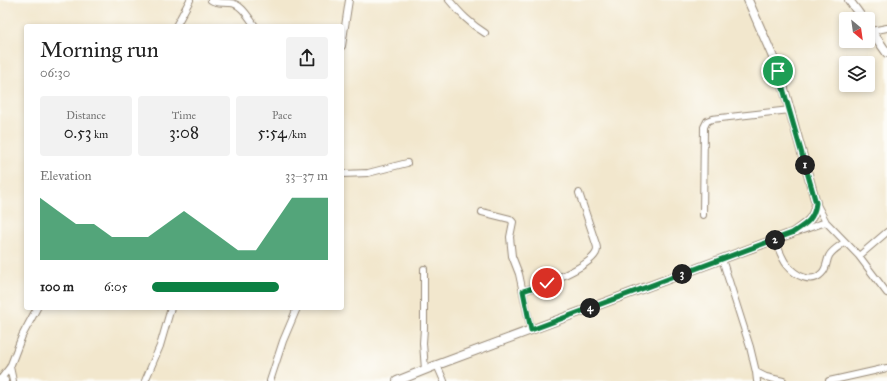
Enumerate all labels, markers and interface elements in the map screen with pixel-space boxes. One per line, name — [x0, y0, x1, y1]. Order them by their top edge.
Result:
north arrow — [839, 12, 875, 48]
map controls — [839, 12, 875, 92]
text: Morning run — [40, 36, 159, 63]
button: share — [286, 37, 328, 79]
pin — [761, 54, 795, 88]
button: layers — [839, 56, 875, 92]
icon: arrive — [767, 60, 789, 82]
text: 06:30 — [40, 65, 70, 81]
text: Distance — [66, 109, 106, 122]
text: Time — [172, 109, 196, 122]
text: Pace — [272, 109, 292, 122]
text: 0.53 — [64, 122, 92, 143]
text: 3:08 — [169, 122, 199, 143]
text: 5:54 — [258, 122, 287, 143]
text: km — [92, 128, 108, 141]
text: /km — [287, 128, 306, 141]
pin: 1 — [795, 155, 815, 175]
text: 1 — [803, 158, 807, 171]
text: Elevation — [40, 168, 92, 184]
text: 33–37 m — [285, 168, 328, 184]
pin: 2 — [765, 230, 785, 250]
text: 2 — [772, 233, 778, 246]
pin: 3 — [672, 264, 692, 284]
pin — [530, 266, 564, 300]
text: 3 — [680, 267, 684, 280]
icon: check — [536, 272, 558, 294]
text: 100 m — [40, 279, 74, 295]
text: 6:05 — [104, 279, 128, 295]
pin: 4 — [580, 298, 600, 318]
text: 4 — [587, 301, 593, 314]

